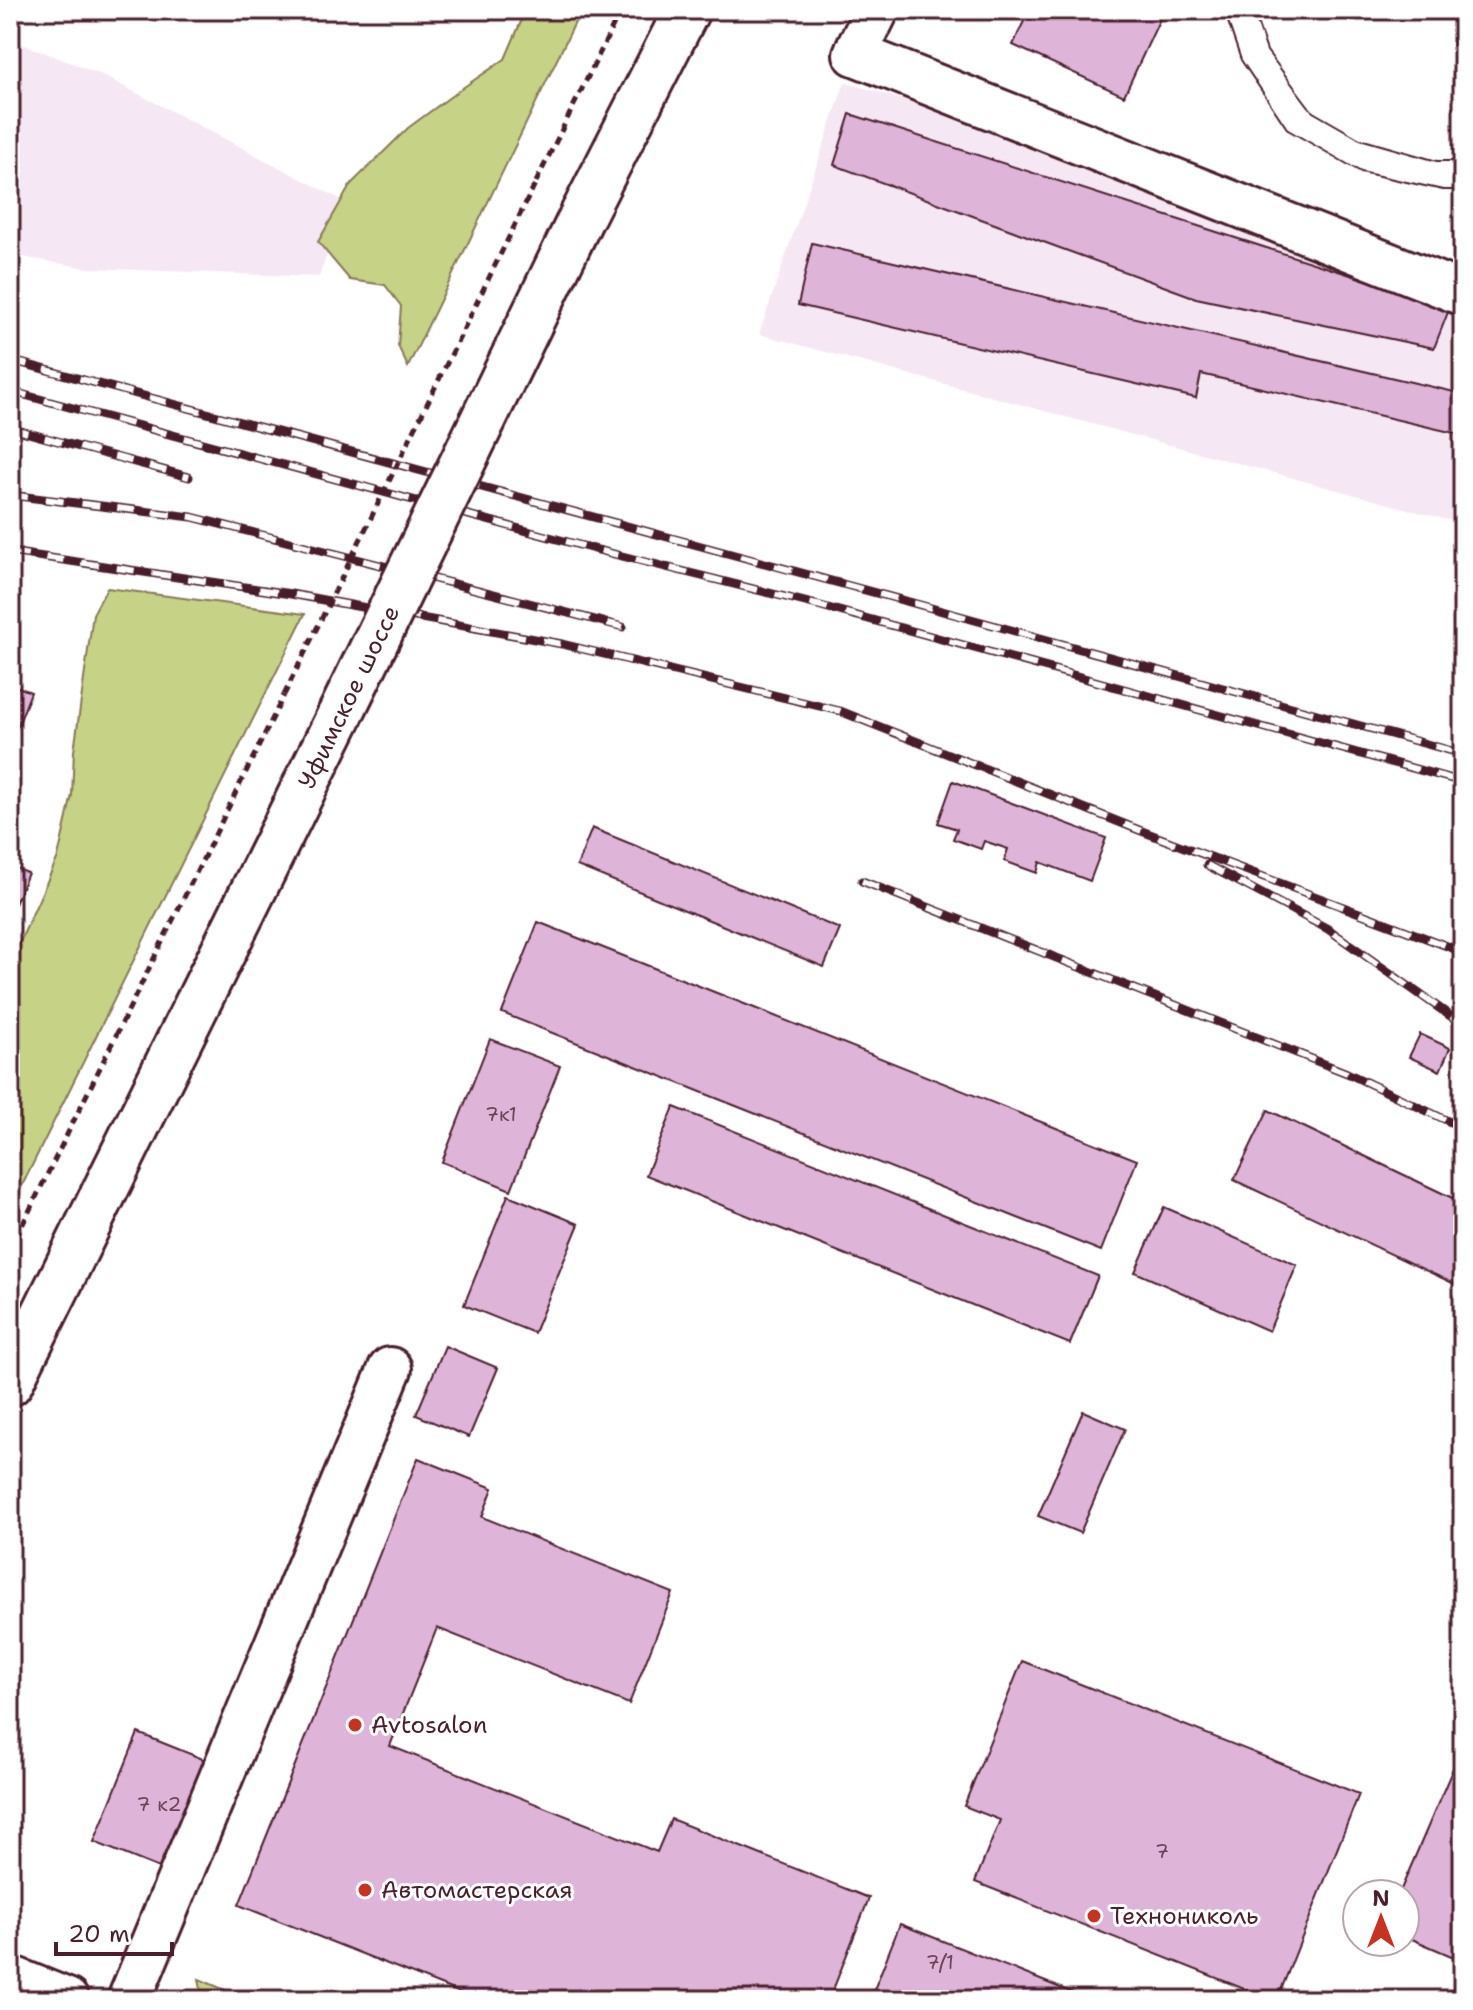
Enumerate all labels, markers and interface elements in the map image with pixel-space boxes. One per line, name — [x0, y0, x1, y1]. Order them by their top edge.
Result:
street label: Уфимское шоссе — [291, 600, 407, 794]
house number: 7к1 — [485, 1101, 517, 1127]
place label: Avtosalon — [371, 1709, 487, 1741]
marker: Avtosalon — [346, 1716, 364, 1734]
house number: 7 к2 — [137, 1791, 181, 1817]
house number: 7 — [1155, 1838, 1169, 1864]
place label: Автомастерская — [381, 1874, 573, 1906]
north arrow — [1341, 1878, 1421, 1958]
marker: Автомастерская — [356, 1881, 374, 1899]
text: N — [1372, 1884, 1390, 1913]
place label: Технониколь — [1110, 1900, 1258, 1932]
scale bar — [56, 1906, 172, 1956]
marker: Технониколь — [1085, 1907, 1103, 1925]
text: 20 m — [68, 1918, 130, 1950]
house number: 7/1 — [926, 1949, 954, 1975]

